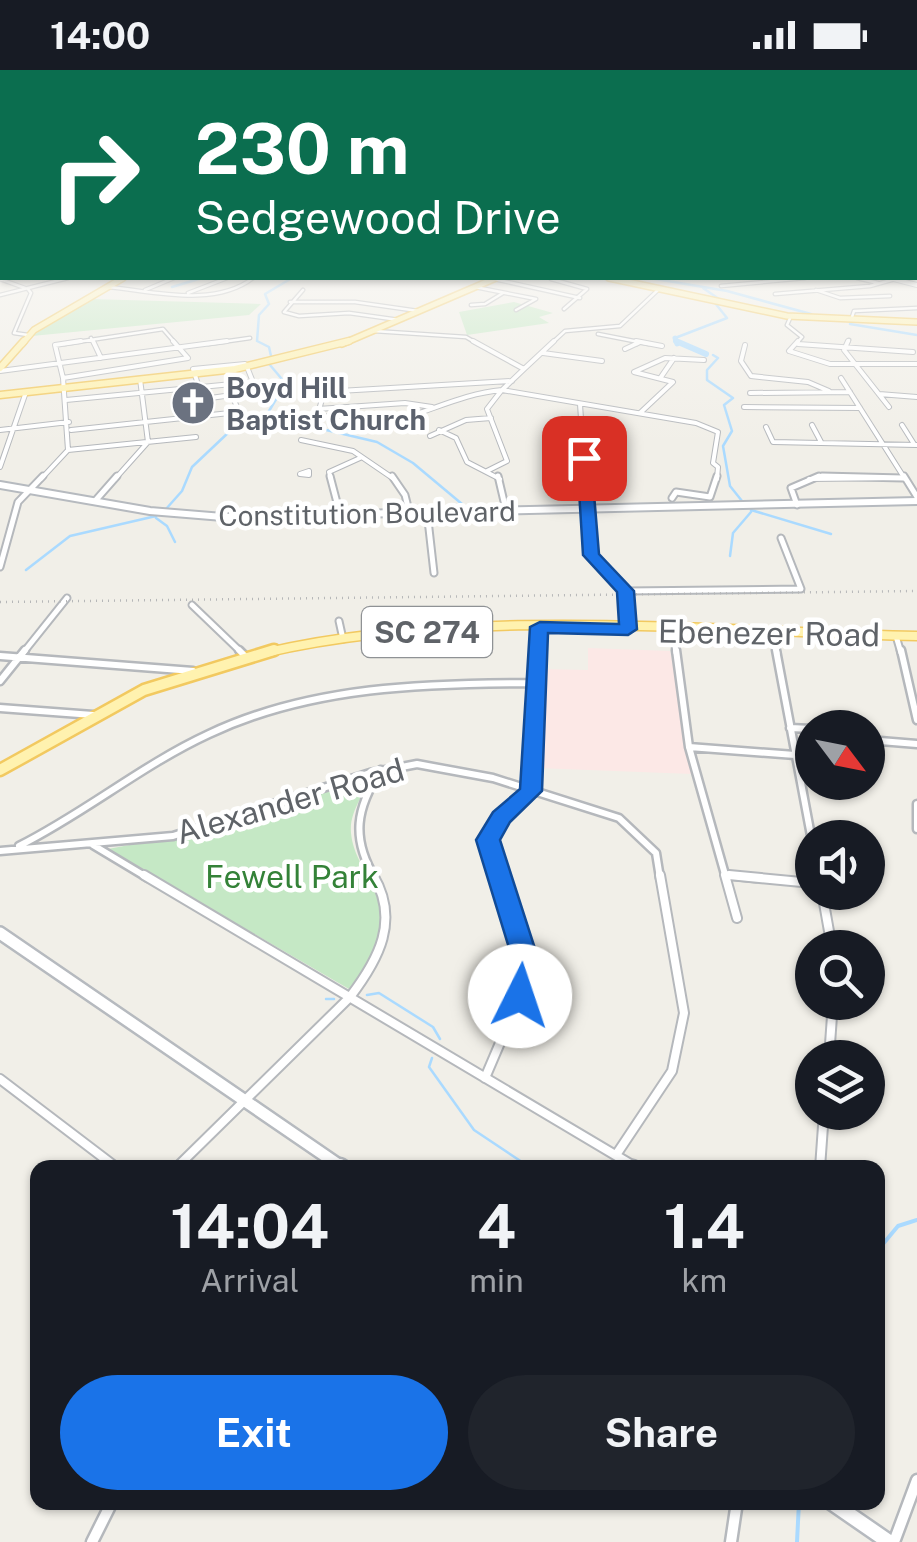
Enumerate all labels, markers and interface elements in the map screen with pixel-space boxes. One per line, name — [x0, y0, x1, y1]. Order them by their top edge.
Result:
text: 14:00 — [50, 13, 150, 58]
text: 230 m — [195, 107, 409, 190]
icon: right — [30, 110, 160, 240]
text: Sedgewood Drive — [195, 191, 561, 244]
place label: Boyd Hill Baptist Church — [226, 371, 426, 436]
church icon: Boyd Hill Baptist Church — [170, 380, 216, 426]
pin — [542, 416, 627, 501]
icon: arrive — [557, 431, 612, 486]
street label: Constitution Boulevard — [218, 494, 516, 532]
road number: SC 274 — [362, 607, 492, 657]
street label: Ebenezer Road — [658, 613, 880, 653]
north arrow — [795, 710, 885, 800]
map controls — [795, 710, 885, 1130]
street label: Alexander Road — [172, 751, 408, 851]
button: sound — [795, 820, 885, 910]
park label: Fewell Park — [205, 858, 379, 895]
button: search — [795, 930, 885, 1020]
position arrow — [468, 944, 572, 1048]
button: layers — [795, 1040, 885, 1130]
text: 14:04 — [170, 1191, 329, 1262]
text: 4 — [477, 1191, 516, 1262]
text: 1.4 — [664, 1191, 745, 1262]
text: Arrival — [200, 1262, 299, 1299]
text: min — [469, 1262, 524, 1299]
text: km — [681, 1262, 727, 1299]
button: Exit — [60, 1375, 448, 1490]
button: Share — [468, 1375, 855, 1490]

